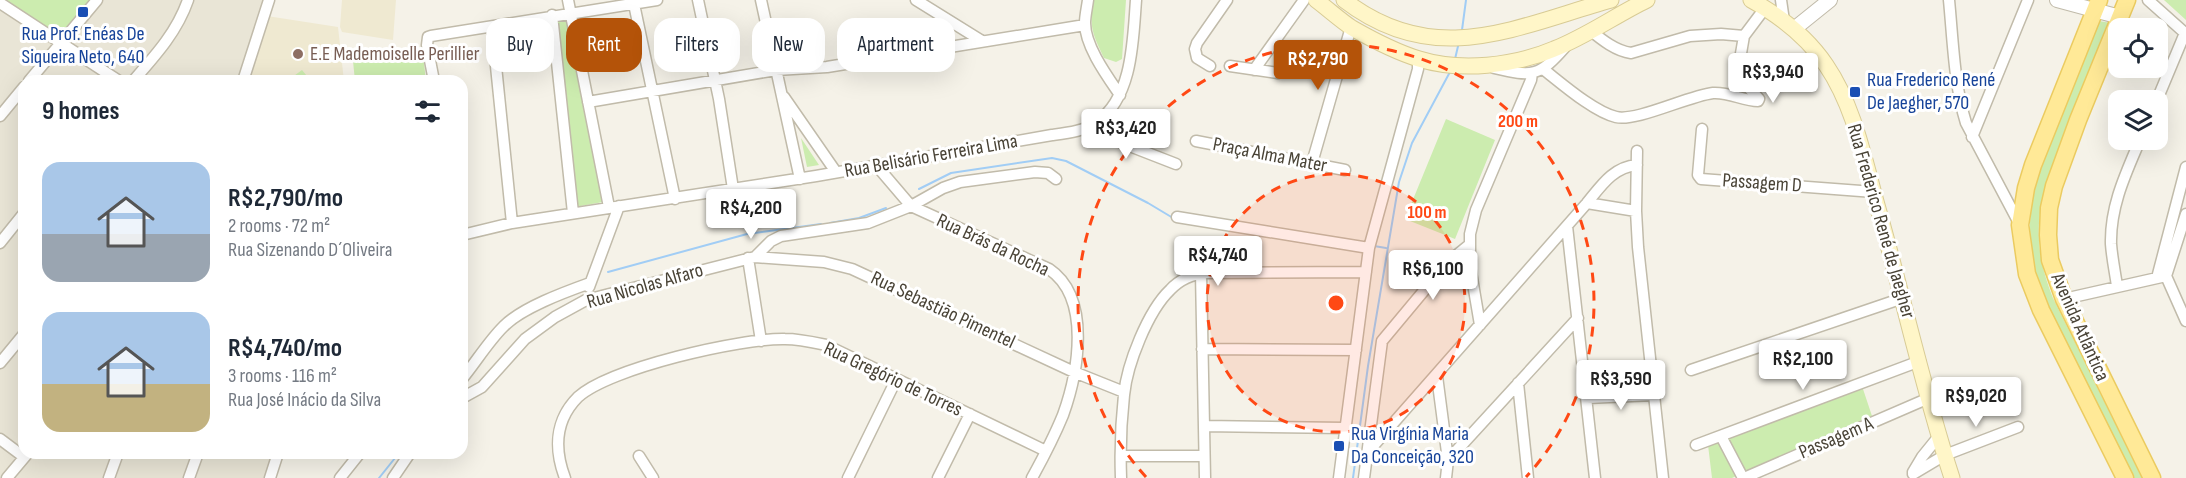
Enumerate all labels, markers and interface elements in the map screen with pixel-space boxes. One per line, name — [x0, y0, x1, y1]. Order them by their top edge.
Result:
marker: Rua Prof. Enéas De Siqueira Neto, 640 — [76, 5, 90, 19]
chip: Buy — [486, 18, 554, 72]
chip: Rent — [566, 18, 642, 72]
chip: Filters — [654, 18, 740, 72]
chip: New — [752, 18, 825, 72]
chip: Apartment — [837, 18, 955, 72]
map controls — [2108, 18, 2168, 150]
button: locate — [2108, 18, 2168, 78]
place label: Rua Prof. Enéas De Siqueira Neto, 640 — [21, 22, 145, 69]
pin: R$2,790 — [1263, 40, 1373, 91]
place label: E.E Mademoiselle Perillier — [310, 42, 480, 66]
marker: E.E Mademoiselle Perillier — [291, 47, 305, 61]
text: R$2,790 — [1288, 47, 1348, 71]
pin: R$3,940 — [1718, 53, 1828, 104]
text: R$3,940 — [1742, 60, 1804, 84]
place label: Rua Frederico René De Jaegher, 570 — [1867, 68, 1995, 115]
marker: Rua Frederico René De Jaegher, 570 — [1848, 85, 1862, 99]
button: layers — [2108, 90, 2168, 150]
icon: filters — [411, 95, 444, 128]
text: 9 homes — [42, 96, 120, 127]
pin: R$3,420 — [1071, 109, 1181, 160]
text: 200 m — [1498, 111, 1538, 132]
text: R$3,420 — [1095, 116, 1157, 140]
street label: Rua Frederico René de Jaegher — [1842, 121, 1920, 321]
street label: Rua Belisário Ferreira Lima — [843, 129, 1019, 183]
street label: Praça Alma Mater — [1211, 132, 1329, 178]
street label: Passagem D — [1722, 168, 1802, 198]
text: R$2,790/mo — [228, 183, 343, 214]
icon: home — [90, 186, 162, 258]
pin: R$4,200 — [696, 189, 806, 240]
text: R$4,200 — [720, 196, 782, 220]
text: 100 m — [1408, 202, 1447, 223]
street label: Rua Brás da Rocha — [933, 208, 1053, 282]
text: 2 rooms · 72 m² — [228, 214, 330, 238]
pin: R$4,740 — [1163, 236, 1273, 287]
text: Rua Sizenando D´Oliveira — [228, 238, 392, 262]
text: R$4,740 — [1188, 243, 1248, 267]
pin: R$6,100 — [1378, 250, 1488, 301]
text: R$6,100 — [1403, 257, 1463, 281]
street label: Rua Nicolas Alfaro — [584, 258, 706, 314]
street label: Rua Sebastião Pimentel — [867, 266, 1019, 354]
street label: Avenida Atlântica — [2045, 268, 2114, 385]
centre of rings — [1326, 293, 1346, 313]
text: R$4,740/mo — [228, 333, 342, 364]
icon: home — [90, 336, 162, 408]
street label: Rua Gregório de Torres — [820, 336, 966, 422]
pin: R$2,100 — [1748, 340, 1858, 391]
text: R$2,100 — [1773, 347, 1833, 371]
pin: R$3,590 — [1566, 360, 1676, 411]
text: 3 rooms · 116 m² — [228, 364, 337, 388]
text: R$3,590 — [1590, 367, 1652, 391]
pin: R$9,020 — [1921, 377, 2031, 428]
text: R$9,020 — [1945, 384, 2007, 408]
text: Rua José Inácio da Silva — [228, 388, 381, 412]
street label: Passagem A — [1795, 412, 1877, 464]
place label: Rua Virgínia Maria Da Conceição, 320 — [1351, 422, 1474, 469]
marker: Rua Virgínia Maria Da Conceição, 320 — [1332, 439, 1346, 453]

